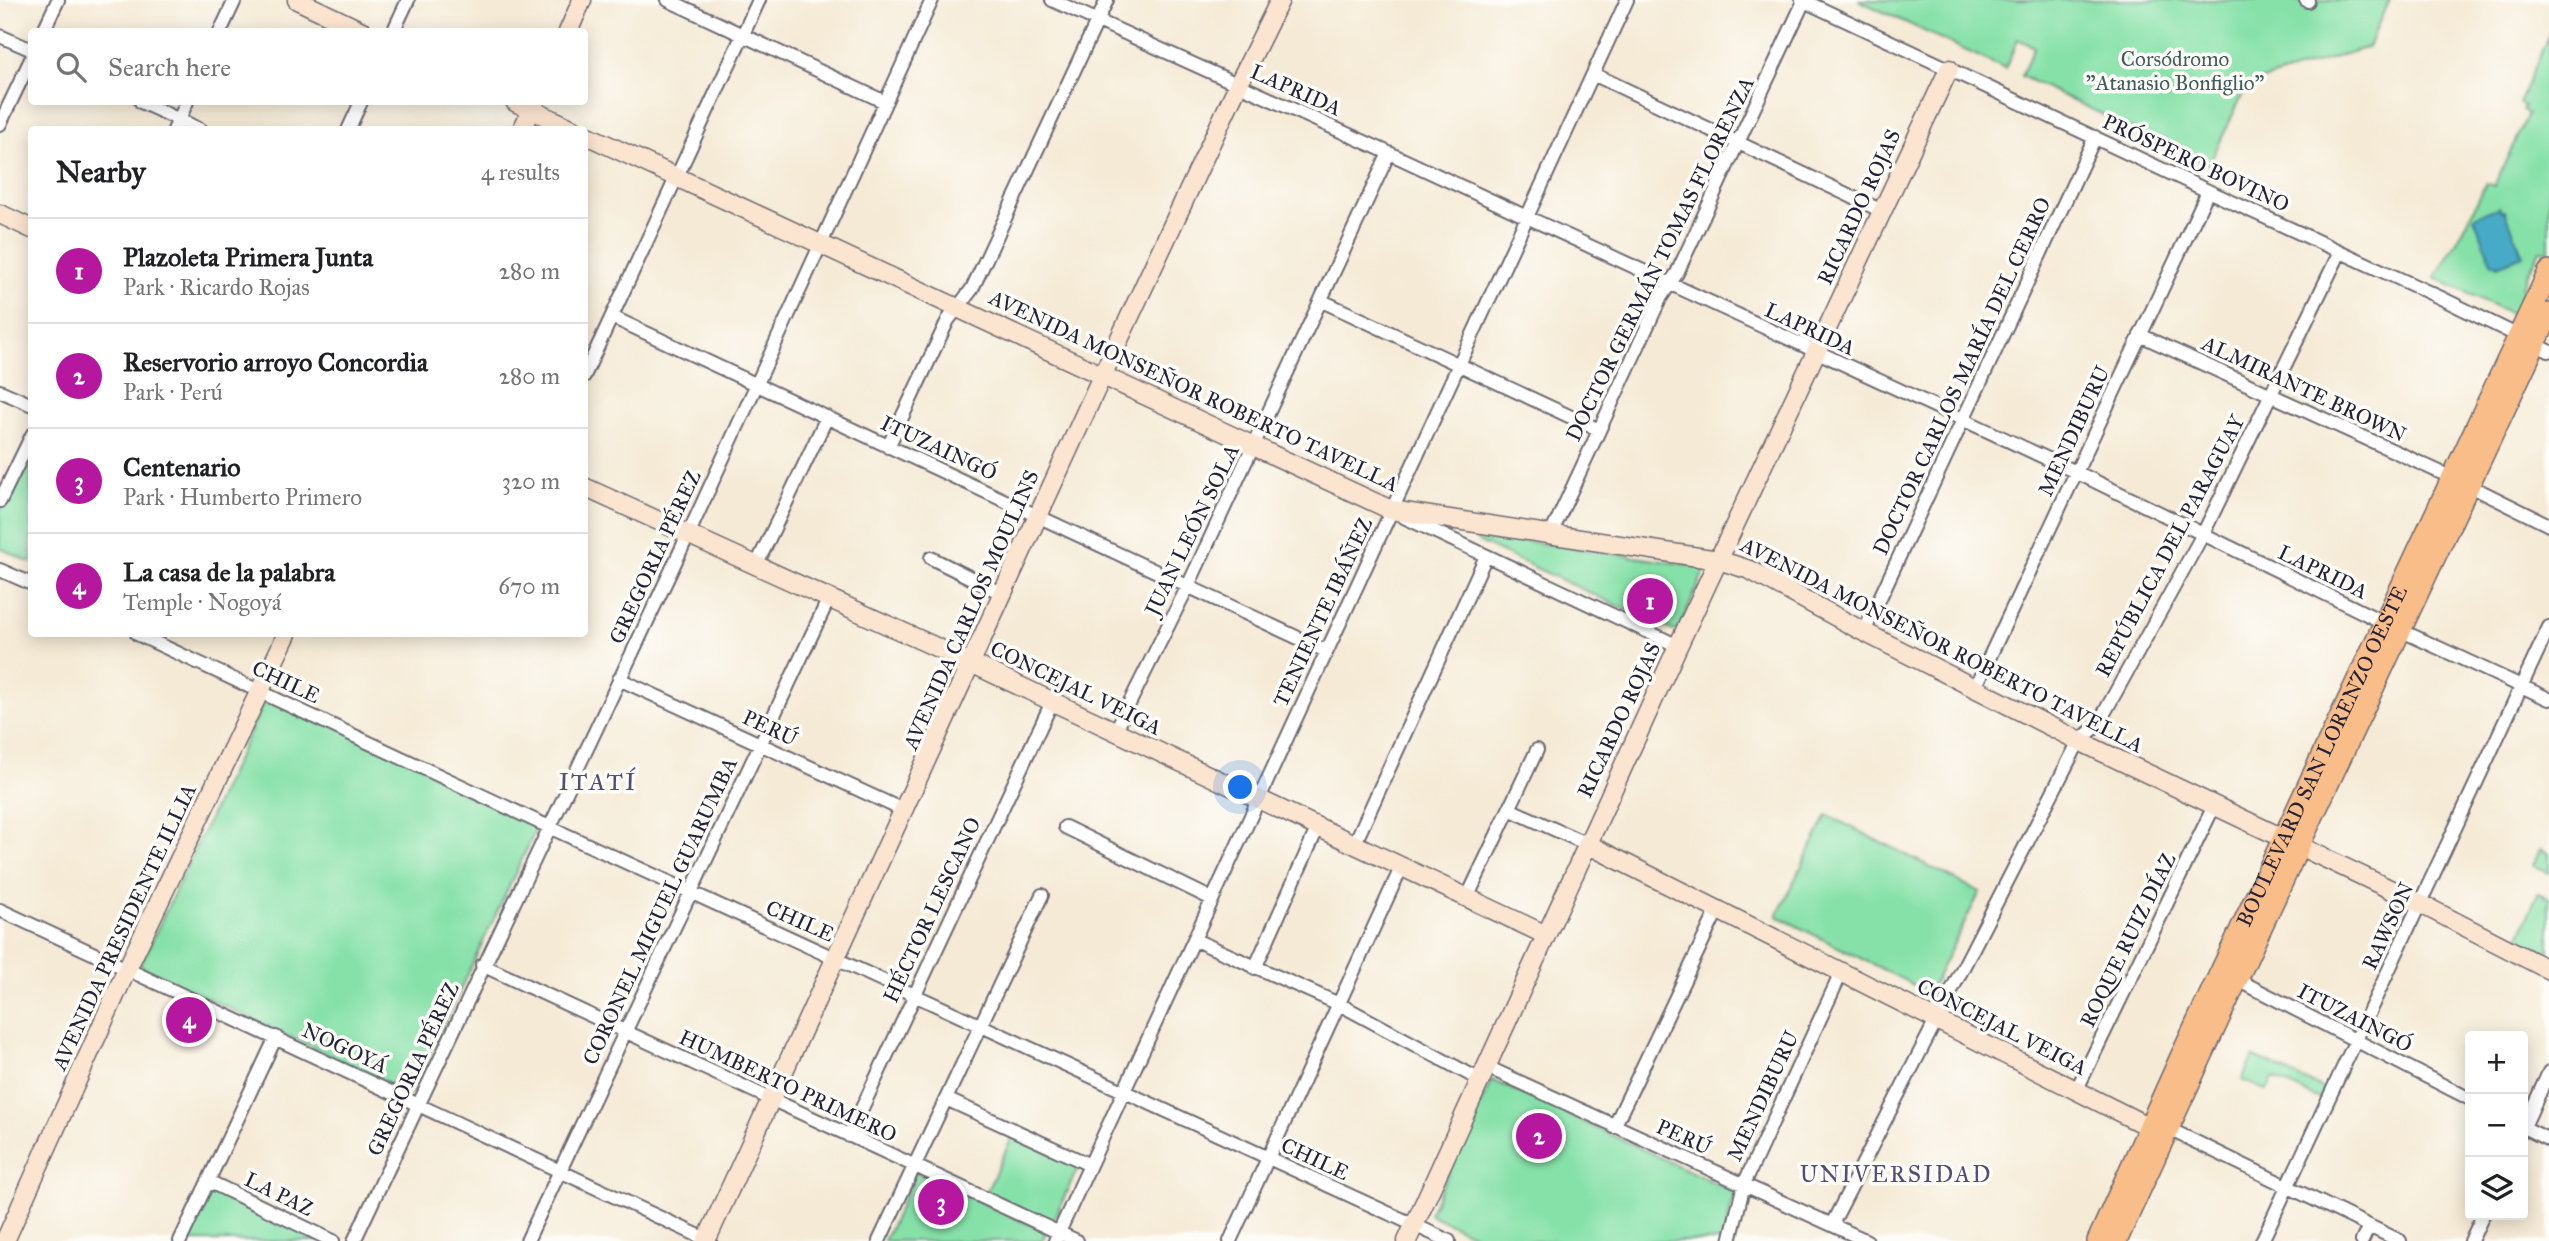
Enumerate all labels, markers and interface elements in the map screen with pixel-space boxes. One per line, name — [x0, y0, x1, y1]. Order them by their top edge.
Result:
search box — [28, 28, 588, 105]
park label: Corsódromo "Atanasio Bonfiglio" — [2086, 46, 2265, 96]
icon: search — [52, 48, 90, 86]
text: Search here — [108, 51, 231, 83]
street label: LAPRIDA — [1247, 59, 1345, 121]
street label: DOCTOR GERMÁN TOMAS FLORENZA — [1560, 73, 1760, 445]
street label: PRÓSPERO BOVINO — [2099, 107, 2294, 218]
street label: RICARDO ROJAS — [1812, 125, 1906, 289]
text: Nearby — [56, 154, 146, 190]
text: 4 results — [481, 158, 560, 186]
street label: DOCTOR CARLOS MARÍA DEL CERRO — [1867, 193, 2057, 559]
text: Plazoleta Primera Junta — [123, 241, 373, 273]
text: 1 — [74, 257, 84, 285]
text: 280 m — [499, 257, 560, 285]
text: Park · Ricardo Rojas — [123, 273, 310, 301]
street label: AVENIDA MONSEÑOR ROBERTO TAVELLA — [984, 284, 1403, 498]
street label: LAPRIDA — [1761, 297, 1859, 361]
street label: ALMIRANTE BROWN — [2197, 330, 2410, 448]
text: Reservorio arroyo Concordia — [123, 346, 428, 378]
street label: MENDIBURU — [2032, 361, 2116, 500]
text: 2 — [73, 362, 85, 390]
text: 280 m — [499, 362, 560, 390]
text: Park · Perú — [123, 378, 223, 406]
street label: ITUZAINGÓ — [877, 409, 1002, 486]
street label: REPÚBLICA DEL PARAGUAY — [2089, 410, 2251, 681]
street label: JUAN LEÓN SOLA — [1137, 440, 1245, 622]
text: Centenario — [123, 451, 241, 483]
street label: GREGORIA PÉREZ — [602, 466, 707, 648]
street label: AVENIDA CARLOS MOULINS — [897, 466, 1045, 755]
text: 3 — [74, 467, 84, 495]
text: 320 m — [502, 467, 560, 495]
text: Park · Humberto Primero — [123, 483, 362, 511]
street label: TENIENTE IBÁÑEZ — [1268, 513, 1378, 711]
street label: AVENIDA MONSEÑOR ROBERTO TAVELLA — [1735, 531, 2148, 758]
street label: LAPRIDA — [2274, 539, 2372, 605]
text: La casa de la palabra — [123, 556, 335, 588]
text: 4 — [73, 572, 85, 600]
text: 670 m — [498, 572, 560, 600]
pin: 1 — [1627, 575, 1673, 627]
street label: BOULEVARD SAN LORENZO OESTE — [2231, 582, 2413, 931]
text: Temple · Nogoyá — [123, 588, 281, 616]
street label: CONCEJAL VEIGA — [986, 635, 1166, 741]
street label: RICARDO ROJAS — [1572, 638, 1666, 802]
street label: CHILE — [248, 655, 324, 709]
street label: PERÚ — [738, 703, 802, 752]
street label: CORONEL MIGUEL GUARUMBA — [577, 753, 743, 1069]
district label: ITATÍ — [559, 767, 637, 797]
your location — [1223, 770, 1257, 804]
street label: AVENIDA PRESIDENTE ILLIA — [46, 780, 202, 1075]
street label: HÉCTOR LESCANO — [877, 813, 986, 1007]
street label: ROQUE RUIZ DÍAZ — [2074, 848, 2182, 1031]
street label: RAWSON — [2356, 878, 2420, 974]
street label: CHILE — [762, 894, 838, 948]
street label: CONCEJAL VEIGA — [1913, 973, 2091, 1081]
street label: ITUZAINGÓ — [2293, 977, 2417, 1058]
street label: GREGORIA PÉREZ — [360, 978, 465, 1160]
pin: 4 — [166, 994, 212, 1046]
street label: NOGOYÁ — [298, 1017, 392, 1079]
street label: HUMBERTO PRIMERO — [675, 1024, 901, 1148]
street label: MENDIBURU — [1721, 1026, 1805, 1165]
map controls — [2465, 1031, 2528, 1220]
button: + — [2465, 1031, 2528, 1094]
button: − — [2465, 1094, 2528, 1157]
pin: 2 — [1516, 1110, 1562, 1162]
street label: PERÚ — [1652, 1112, 1716, 1161]
street label: CHILE — [1277, 1132, 1353, 1186]
button: layers — [2465, 1157, 2528, 1220]
district label: UNIVERSIDAD — [1800, 1160, 1992, 1188]
street label: LA PAZ — [240, 1166, 318, 1222]
pin: 3 — [918, 1176, 964, 1228]

